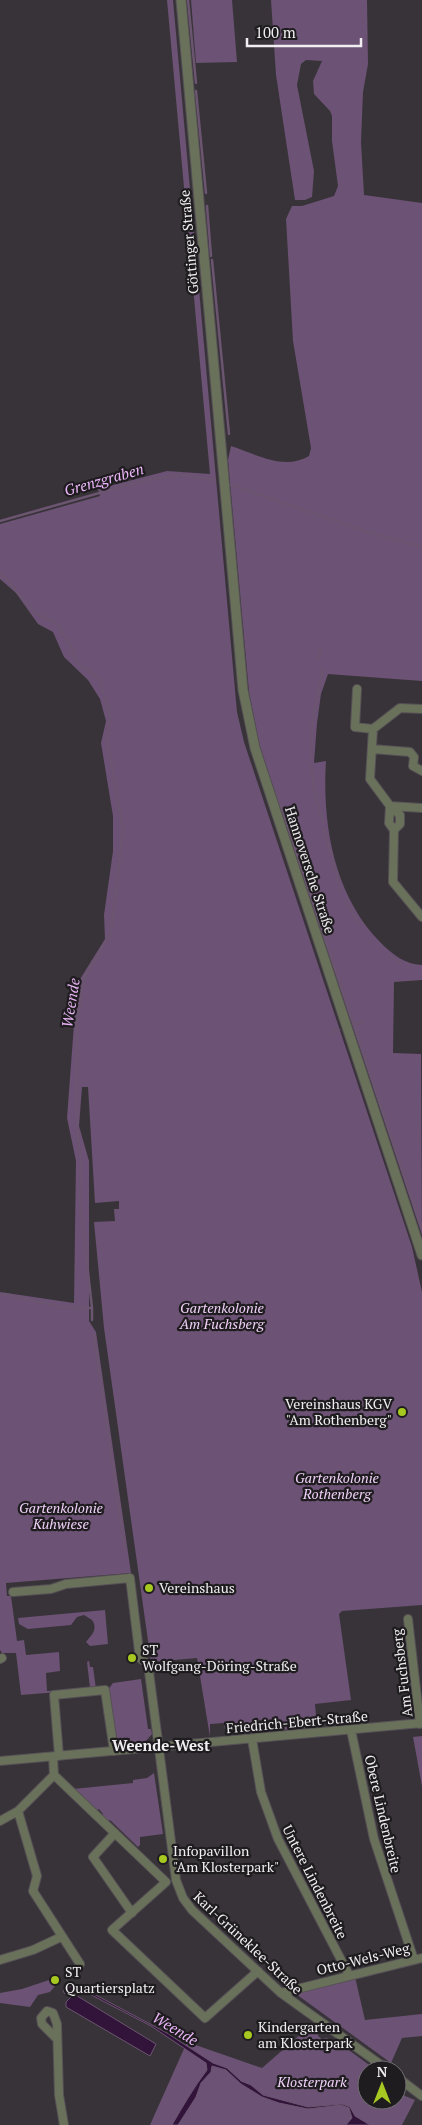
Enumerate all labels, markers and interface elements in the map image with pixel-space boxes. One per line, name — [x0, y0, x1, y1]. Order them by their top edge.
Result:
scale bar — [247, 15, 361, 47]
text: 100 m — [255, 22, 296, 42]
street label: Göttinger Straße — [174, 189, 203, 295]
water label: Grenzgraben — [62, 458, 146, 500]
street label: Hannoversche Straße — [281, 804, 340, 936]
water label: Weende — [56, 976, 84, 1029]
park label: Gartenkolonie Am Fuchsberg — [179, 1298, 265, 1333]
place label: Vereinshaus KGV "Am Rothenberg" — [285, 1394, 392, 1429]
marker: Vereinshaus KGV "Am Rothenberg" — [396, 1406, 408, 1418]
park label: Gartenkolonie Rothenberg — [295, 1468, 380, 1503]
park label: Gartenkolonie Kuhwiese — [19, 1498, 104, 1533]
place label: Vereinshaus — [159, 1578, 235, 1597]
marker: Vereinshaus — [143, 1582, 155, 1594]
street label: Am Fuchsberg — [387, 1627, 416, 1718]
place label: ST Wolfgang-Döring-Straße — [142, 1640, 297, 1675]
marker: ST Wolfgang-Döring-Straße — [126, 1652, 138, 1664]
street label: Friedrich-Ebert-Straße — [225, 1706, 369, 1737]
district label: Weende-West — [112, 1735, 210, 1755]
street label: Obere Lindenbreite — [361, 1753, 406, 1875]
street label: Untere Lindenbreite — [278, 1821, 352, 1942]
place label: Infopavillon "Am Klosterpark" — [173, 1841, 279, 1876]
marker: Infopavillon "Am Klosterpark" — [157, 1853, 169, 1865]
street label: Karl-Grüneklee-Straße — [190, 1887, 307, 1998]
street label: Otto-Wels-Weg — [314, 1938, 412, 1979]
place label: ST Quartiersplatz — [65, 1962, 155, 1997]
marker: ST Quartiersplatz — [49, 1974, 61, 1986]
water label: Weende — [149, 2007, 202, 2050]
place label: Kindergarten am Klosterpark — [258, 2017, 354, 2052]
marker: Kindergarten am Klosterpark — [242, 2029, 254, 2041]
north arrow — [357, 2060, 407, 2110]
text: N — [377, 2062, 388, 2081]
park label: Klosterpark — [276, 2072, 347, 2091]

